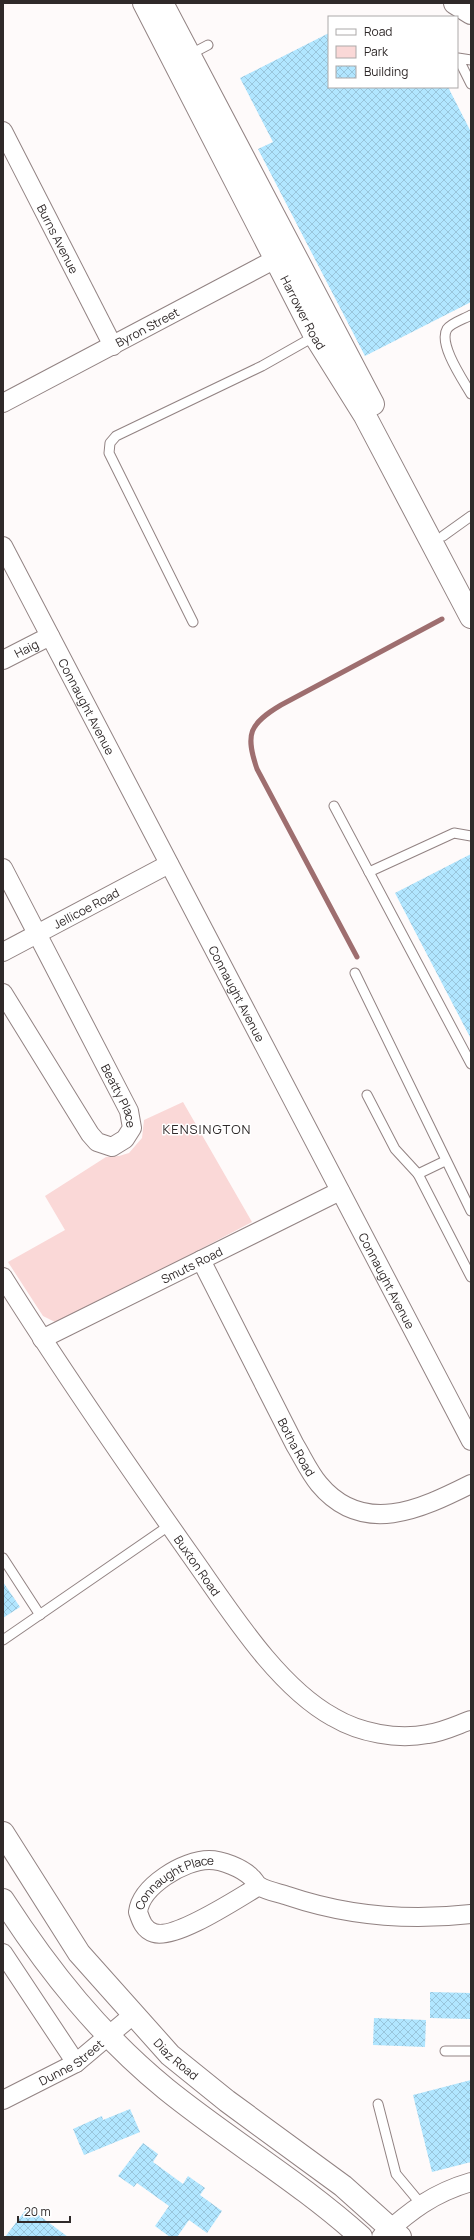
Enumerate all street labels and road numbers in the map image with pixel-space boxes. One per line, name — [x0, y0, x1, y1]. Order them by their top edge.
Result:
street label: Burns Avenue — [33, 201, 83, 276]
street label: Harrower Road — [277, 272, 330, 353]
street label: Byron Street — [112, 303, 182, 351]
street label: Haig — [11, 635, 41, 661]
street label: Connaught Avenue — [55, 655, 119, 757]
street label: Jellicoe Road — [50, 883, 122, 932]
street label: Connaught Avenue — [205, 942, 269, 1045]
street label: Beatty Place — [97, 1061, 140, 1129]
street label: Connaught Avenue — [355, 1230, 419, 1332]
street label: Smuts Road — [158, 1242, 225, 1287]
street label: Botha Road — [274, 1415, 319, 1479]
street label: Buxton Road — [170, 1532, 225, 1599]
street label: Connaught Place — [130, 1851, 214, 1912]
street label: Diaz Road — [150, 2034, 202, 2083]
street label: Dunne Street — [36, 2035, 107, 2089]

